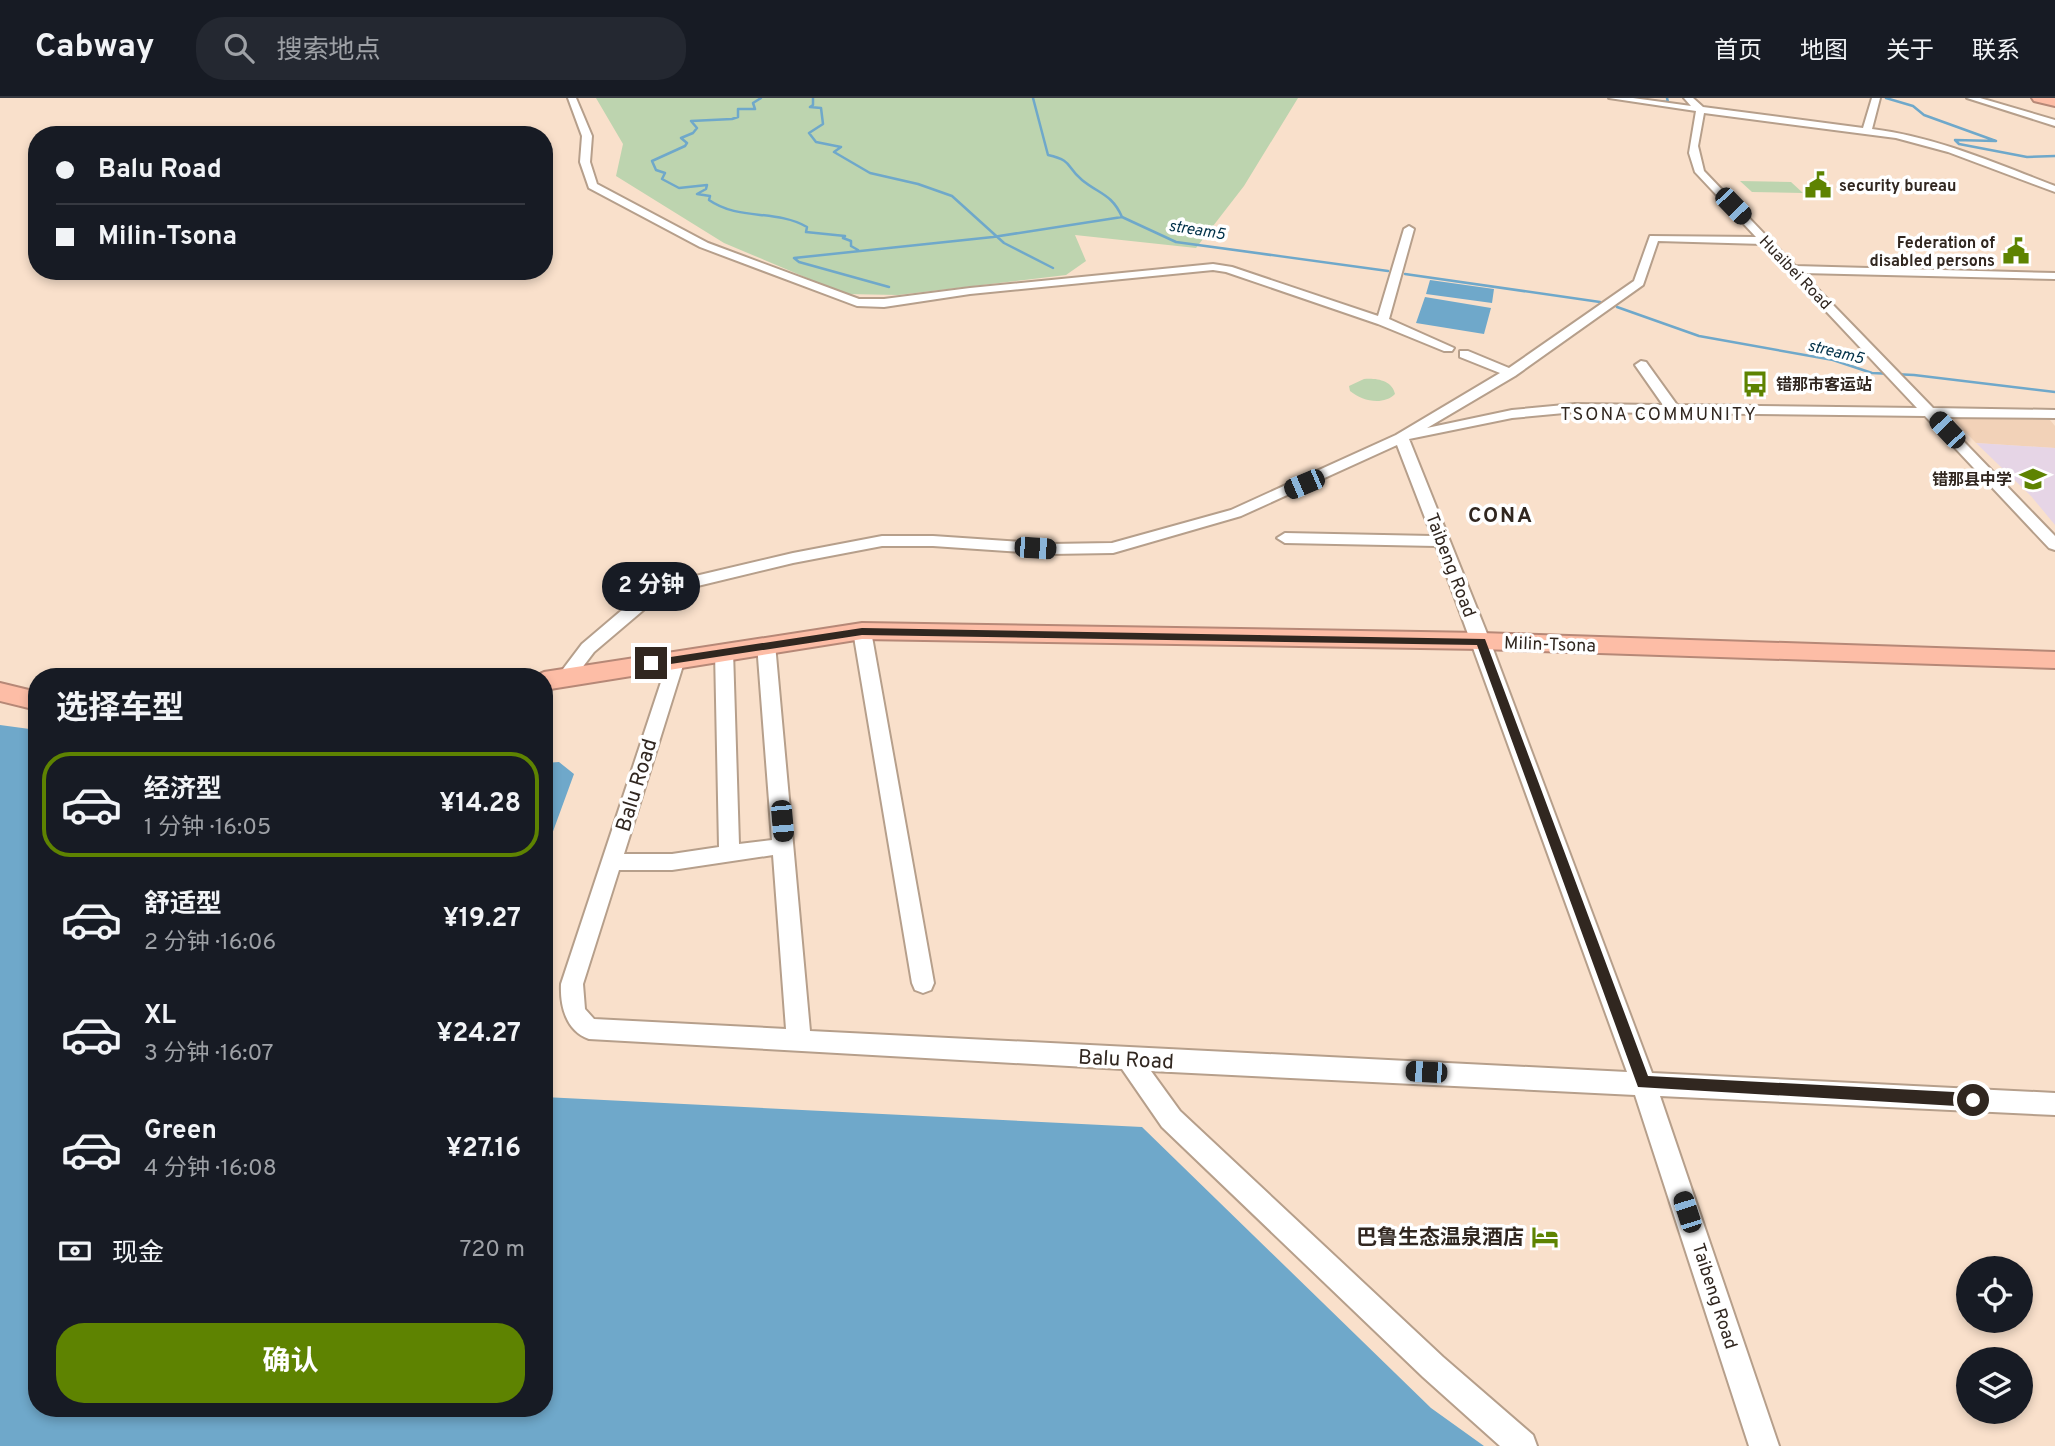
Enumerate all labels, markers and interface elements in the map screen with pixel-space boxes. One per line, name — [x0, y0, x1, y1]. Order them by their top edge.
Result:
search box — [196, 17, 686, 80]
text: Cabway — [35, 27, 154, 69]
icon: search — [220, 29, 258, 67]
text: 搜索地点 — [276, 35, 380, 68]
text: 首页 — [1714, 37, 1762, 67]
text: 地图 — [1800, 37, 1848, 67]
text: 关于 — [1886, 37, 1934, 67]
text: 联系 — [1972, 37, 2020, 67]
text: Balu Road — [98, 154, 222, 187]
public building icon: security bureau — [1803, 170, 1833, 200]
place label: security bureau — [1839, 177, 1956, 197]
car — [1711, 184, 1756, 228]
water label: stream5 — [1167, 217, 1227, 245]
text: Milin-Tsona — [98, 221, 237, 254]
street label: Huaibei Road — [1754, 232, 1835, 315]
place label: Federation of disabled persons — [1869, 234, 1995, 272]
public building icon: Federation of disabled persons — [2001, 236, 2031, 266]
water label: stream5 — [1806, 336, 1866, 370]
bus stop icon: 错那市客运站 — [1740, 369, 1770, 399]
place label: 错那市客运站 — [1776, 376, 1872, 396]
district label: TSONA COMMUNITY — [1560, 404, 1758, 427]
car — [1925, 407, 1970, 453]
school or university icon: 错那县中学 — [2018, 464, 2048, 494]
car — [1281, 466, 1328, 502]
place label: 错那县中学 — [1932, 471, 2012, 491]
district label: CONA — [1468, 503, 1534, 530]
street label: Taibeng Road — [1419, 510, 1480, 621]
car — [1014, 536, 1057, 560]
callout: 2 分钟 — [602, 561, 700, 610]
text: 2 分钟 — [618, 572, 684, 601]
street label: Milin-Tsona — [1504, 632, 1596, 659]
route end — [635, 647, 667, 679]
text: 选择车型 — [56, 690, 184, 730]
street label: Balu Road — [611, 736, 664, 835]
icon: car — [60, 773, 123, 836]
text: 经济型 — [144, 774, 222, 807]
text: ¥14.28 — [440, 788, 521, 821]
car — [770, 799, 795, 843]
text: 1 分钟 · 16:05 — [144, 814, 271, 843]
icon: car — [60, 888, 123, 951]
text: 舒适型 — [144, 889, 222, 922]
text: ¥19.27 — [443, 903, 521, 936]
text: 2 分钟 · 16:06 — [144, 929, 276, 958]
text: XL — [144, 1000, 176, 1033]
icon: car — [60, 1003, 123, 1066]
text: ¥24.27 — [437, 1018, 521, 1051]
text: 3 分钟 · 16:07 — [144, 1040, 274, 1069]
street label: Balu Road — [1077, 1045, 1175, 1076]
car — [1405, 1060, 1448, 1084]
route start — [1957, 1084, 1989, 1116]
text: Green — [144, 1115, 217, 1148]
icon: car — [60, 1118, 123, 1181]
text: ¥27.16 — [446, 1133, 521, 1166]
text: 4 分钟 · 16:08 — [144, 1155, 277, 1184]
car — [1671, 1189, 1704, 1235]
hotel icon: 巴鲁生态温泉酒店 — [1530, 1222, 1560, 1252]
place label: 巴鲁生态温泉酒店 — [1356, 1225, 1524, 1252]
icon: cash — [56, 1232, 94, 1270]
text: 720 m — [460, 1236, 525, 1265]
text: 现金 — [112, 1238, 164, 1271]
street label: Taibeng Road — [1686, 1241, 1742, 1352]
map controls — [1956, 1256, 2033, 1424]
button: locate — [1956, 1256, 2033, 1333]
button: 确认 — [56, 1323, 525, 1403]
button: layers — [1956, 1347, 2033, 1424]

